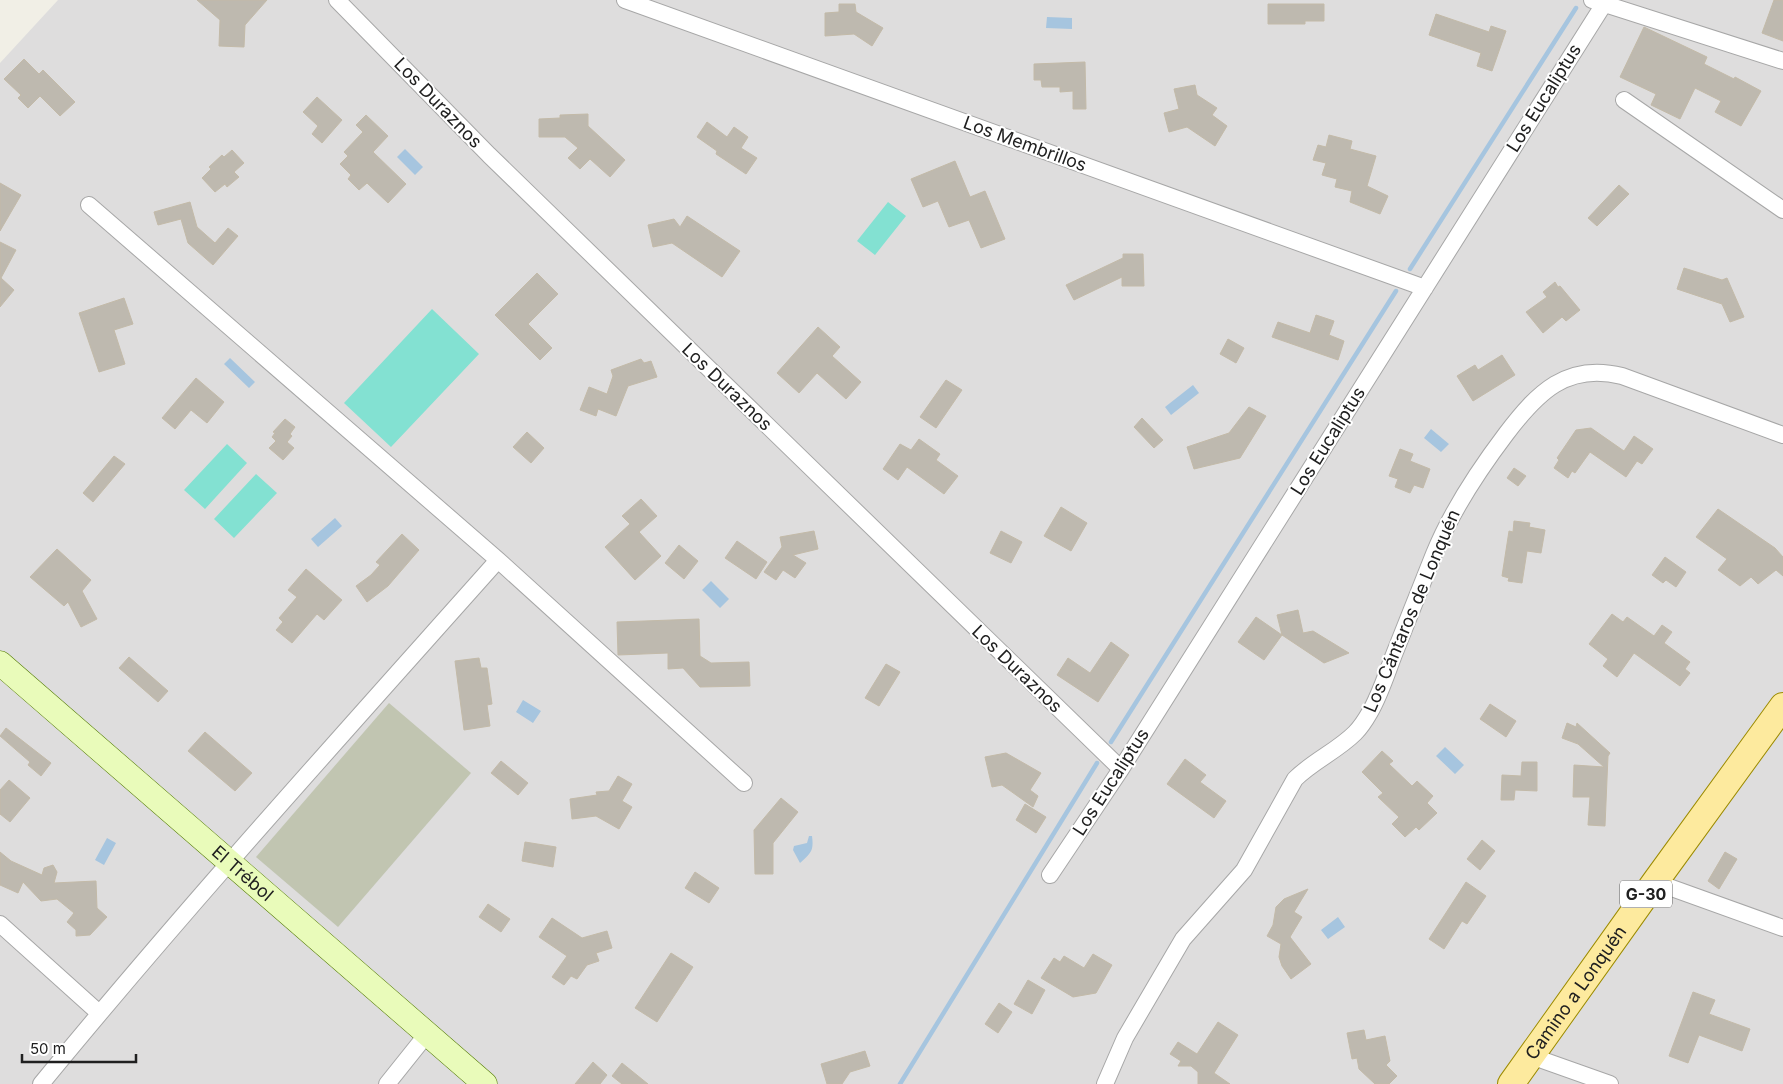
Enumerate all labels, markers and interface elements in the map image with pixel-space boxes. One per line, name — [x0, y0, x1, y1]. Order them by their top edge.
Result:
street label: Los Eucaliptus — [1502, 40, 1585, 156]
street label: Los Duraznos — [390, 53, 487, 152]
street label: Los Membrillos — [961, 112, 1090, 176]
street label: Los Duraznos — [678, 338, 777, 435]
street label: Los Eucaliptus — [1286, 383, 1369, 499]
street label: Los Cántaros de Lonquén — [1359, 506, 1464, 715]
street label: Los Duraznos — [968, 620, 1067, 717]
street label: Los Eucaliptus — [1068, 724, 1153, 839]
street label: El Trébol — [208, 841, 278, 905]
road number: G-30 — [1620, 881, 1672, 908]
street label: Camino a Lonquén — [1521, 921, 1630, 1064]
scale bar — [22, 1032, 136, 1064]
text: 50 m — [30, 1039, 66, 1058]

